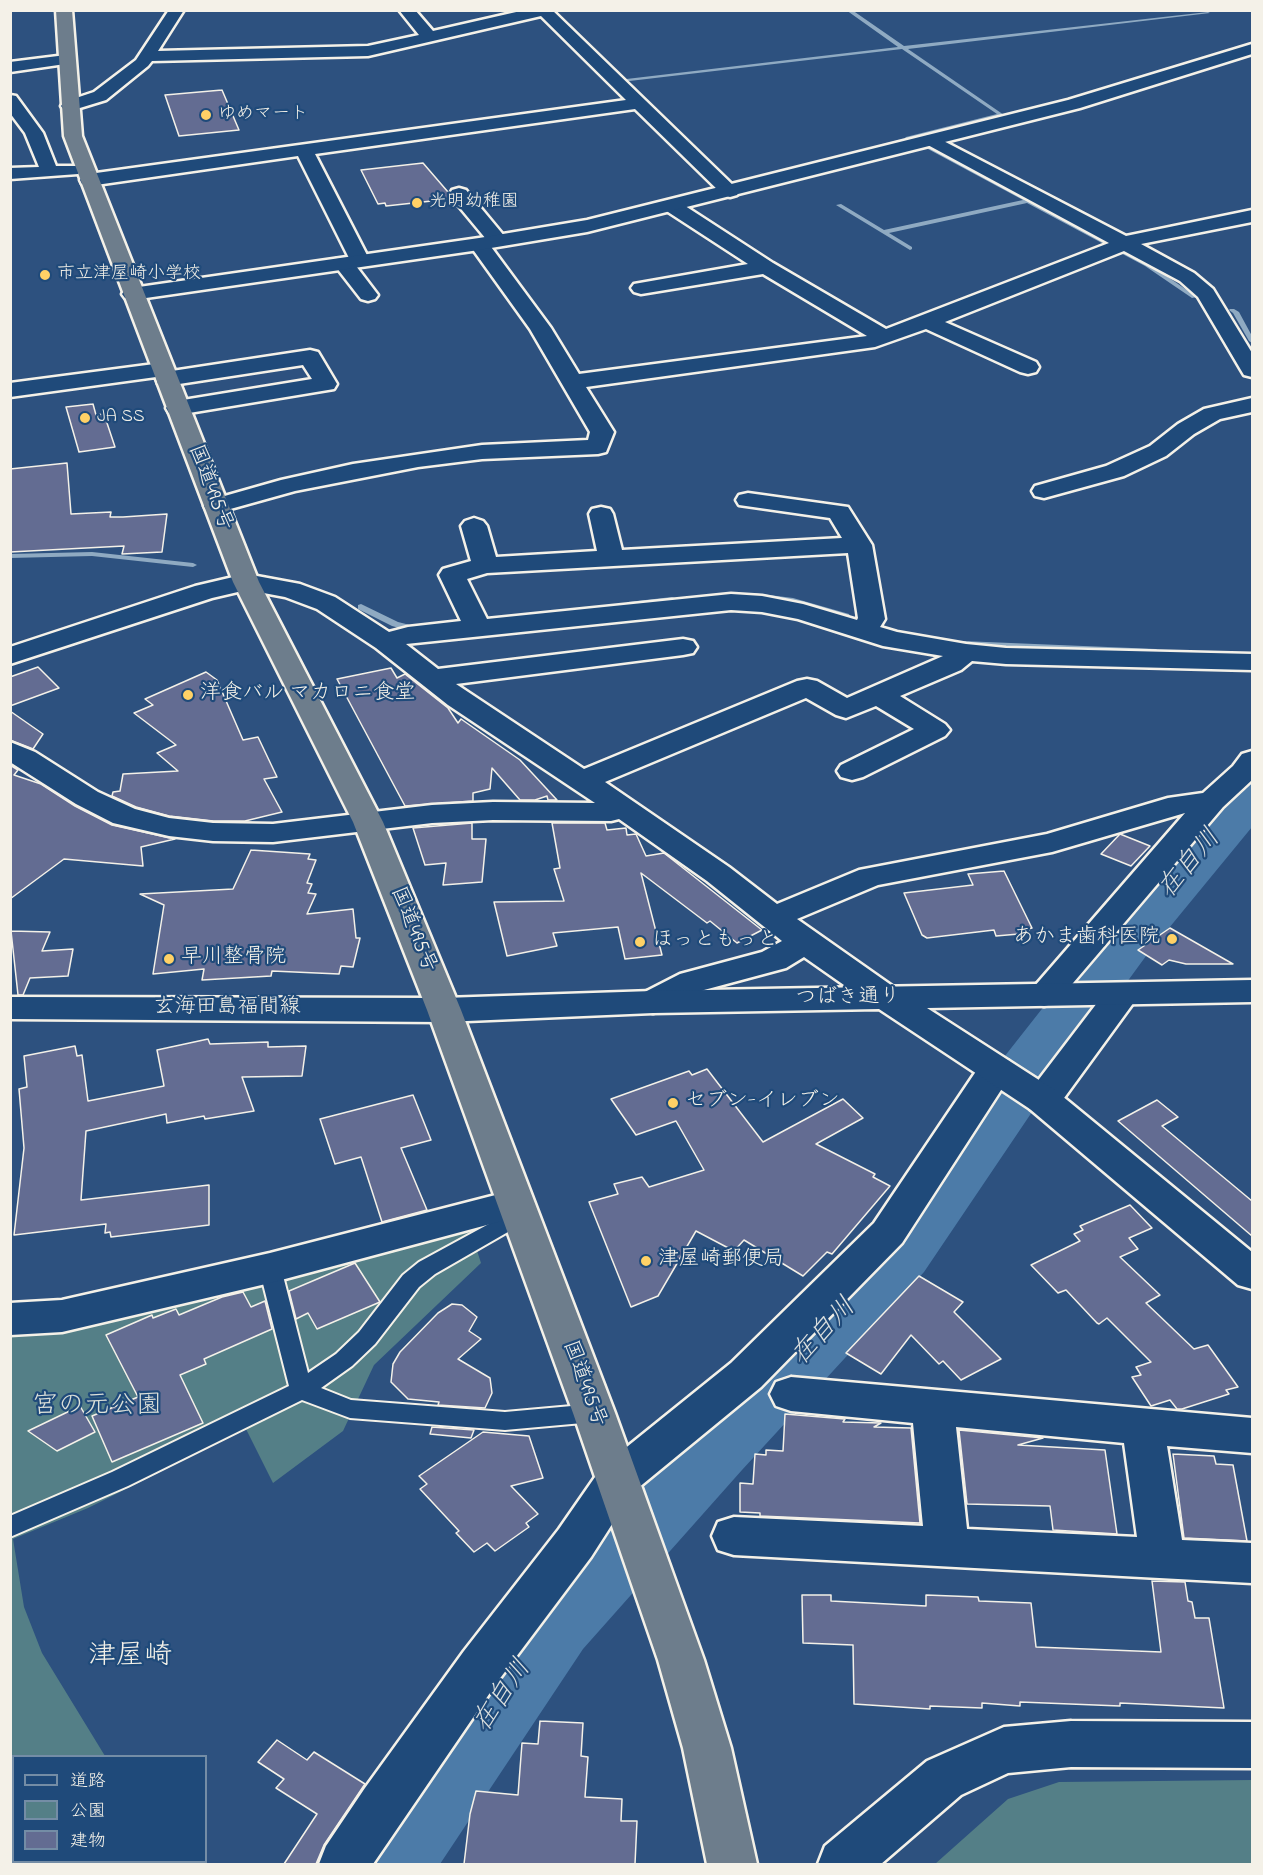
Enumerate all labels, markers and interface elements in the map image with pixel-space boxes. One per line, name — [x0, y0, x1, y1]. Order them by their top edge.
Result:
place label: ゆめマート — [218, 104, 308, 126]
marker: ゆめマート — [199, 108, 213, 122]
place label: 光明幼稚園 — [429, 192, 519, 214]
marker: 光明幼稚園 — [410, 196, 424, 210]
place label: 市立津屋崎小学校 — [57, 264, 201, 286]
marker: 市立津屋崎小学校 — [38, 268, 52, 282]
place label: JA SS — [97, 407, 144, 429]
marker: JA SS — [78, 411, 92, 425]
street label: 国道495号 — [181, 441, 237, 535]
place label: 洋食バル マカロニ食堂 — [200, 682, 415, 708]
marker: 洋食バル マカロニ食堂 — [181, 688, 195, 702]
water label: 在自川 — [1153, 824, 1229, 906]
street label: 国道495号 — [383, 884, 441, 976]
place label: あかま歯科医院 — [1013, 926, 1160, 952]
place label: ほっともっと — [652, 929, 778, 955]
marker: あかま歯科医院 — [1165, 932, 1179, 946]
marker: ほっともっと — [633, 935, 647, 949]
place label: 早川整骨院 — [181, 946, 286, 972]
marker: 早川整骨院 — [162, 952, 176, 966]
street label: つばき通り — [795, 985, 901, 1013]
street label: 玄海田島福間線 — [154, 996, 300, 1022]
place label: セブン-イレブン — [685, 1090, 840, 1116]
marker: セブン-イレブン — [666, 1096, 680, 1110]
place label: 津屋崎郵便局 — [658, 1248, 784, 1274]
marker: 津屋崎郵便局 — [639, 1254, 653, 1268]
water label: 在自川 — [786, 1292, 864, 1374]
street label: 国道495号 — [556, 1337, 610, 1431]
park label: 宮の元公園 — [32, 1392, 162, 1424]
district label: 津屋崎 — [88, 1641, 172, 1675]
water label: 在自川 — [468, 1654, 540, 1740]
legend — [12, 1755, 207, 1863]
text: 道路 — [70, 1769, 106, 1795]
text: 公園 — [70, 1799, 106, 1825]
text: 建物 — [70, 1829, 106, 1855]

